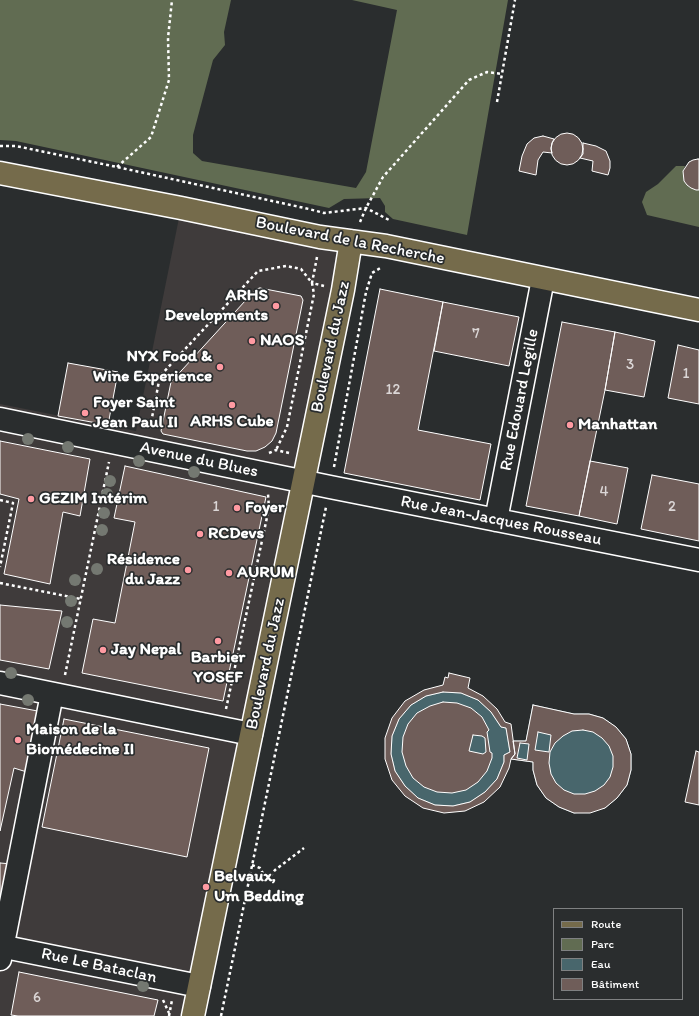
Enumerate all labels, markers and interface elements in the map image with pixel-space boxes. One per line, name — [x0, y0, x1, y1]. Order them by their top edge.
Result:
street label: Boulevard de la Recherche — [254, 213, 446, 269]
street label: Boulevard du Jazz — [307, 279, 355, 415]
place label: ARHS Developments — [165, 286, 268, 326]
marker: ARHS Developments — [271, 301, 281, 311]
house number: 7 — [472, 325, 480, 343]
street label: Rue Edouard Legille — [496, 327, 544, 473]
place label: NAOS — [260, 331, 304, 351]
marker: NAOS — [247, 336, 257, 346]
place label: NYX Food & Wine Experience — [93, 347, 212, 387]
house number: 3 — [626, 356, 634, 374]
marker: NYX Food & Wine Experience — [215, 362, 225, 372]
house number: 1 — [683, 365, 689, 383]
house number: 12 — [386, 381, 400, 399]
place label: Foyer Saint Jean Paul II — [93, 393, 178, 433]
marker: ARHS Cube — [227, 400, 237, 410]
marker: Foyer Saint Jean Paul II — [80, 408, 90, 418]
place label: ARHS Cube — [190, 412, 274, 432]
place label: Manhattan — [578, 415, 657, 435]
marker: Manhattan — [565, 420, 575, 430]
street label: Avenue du Blues — [138, 438, 260, 482]
house number: 4 — [599, 483, 609, 501]
place label: GEZIM Intérim — [39, 489, 147, 509]
street label: Rue Jean-Jacques Rousseau — [399, 491, 603, 551]
marker: GEZIM Intérim — [26, 494, 36, 504]
house number: 1 — [213, 498, 219, 516]
place label: Foyer — [245, 498, 284, 518]
house number: 2 — [668, 498, 676, 516]
marker: Foyer — [232, 503, 242, 513]
place label: RCDevs — [208, 524, 264, 544]
marker: RCDevs — [195, 529, 205, 539]
place label: Résidence du Jazz — [107, 550, 180, 590]
place label: AURUM — [237, 563, 294, 583]
marker: Résidence du Jazz — [183, 565, 193, 575]
marker: AURUM — [224, 568, 234, 578]
street label: Boulevard du Jazz — [242, 596, 290, 732]
marker: Barbier YOSEF — [213, 636, 223, 646]
place label: Jay Nepal — [111, 640, 181, 660]
marker: Jay Nepal — [98, 645, 108, 655]
place label: Barbier YOSEF — [191, 648, 245, 688]
place label: Maison de la Biomédecine II — [26, 720, 134, 760]
marker: Maison de la Biomédecine II — [13, 735, 23, 745]
place label: Belvaux, Um Bedding — [214, 867, 304, 907]
marker: Belvaux, Um Bedding — [201, 882, 211, 892]
legend — [553, 908, 683, 1000]
text: Route — [591, 917, 621, 931]
text: Parc — [591, 937, 614, 951]
street label: Rue Le Bataclan — [39, 944, 159, 988]
text: Eau — [591, 957, 610, 971]
text: Bâtiment — [591, 977, 639, 991]
house number: 6 — [33, 989, 41, 1007]

